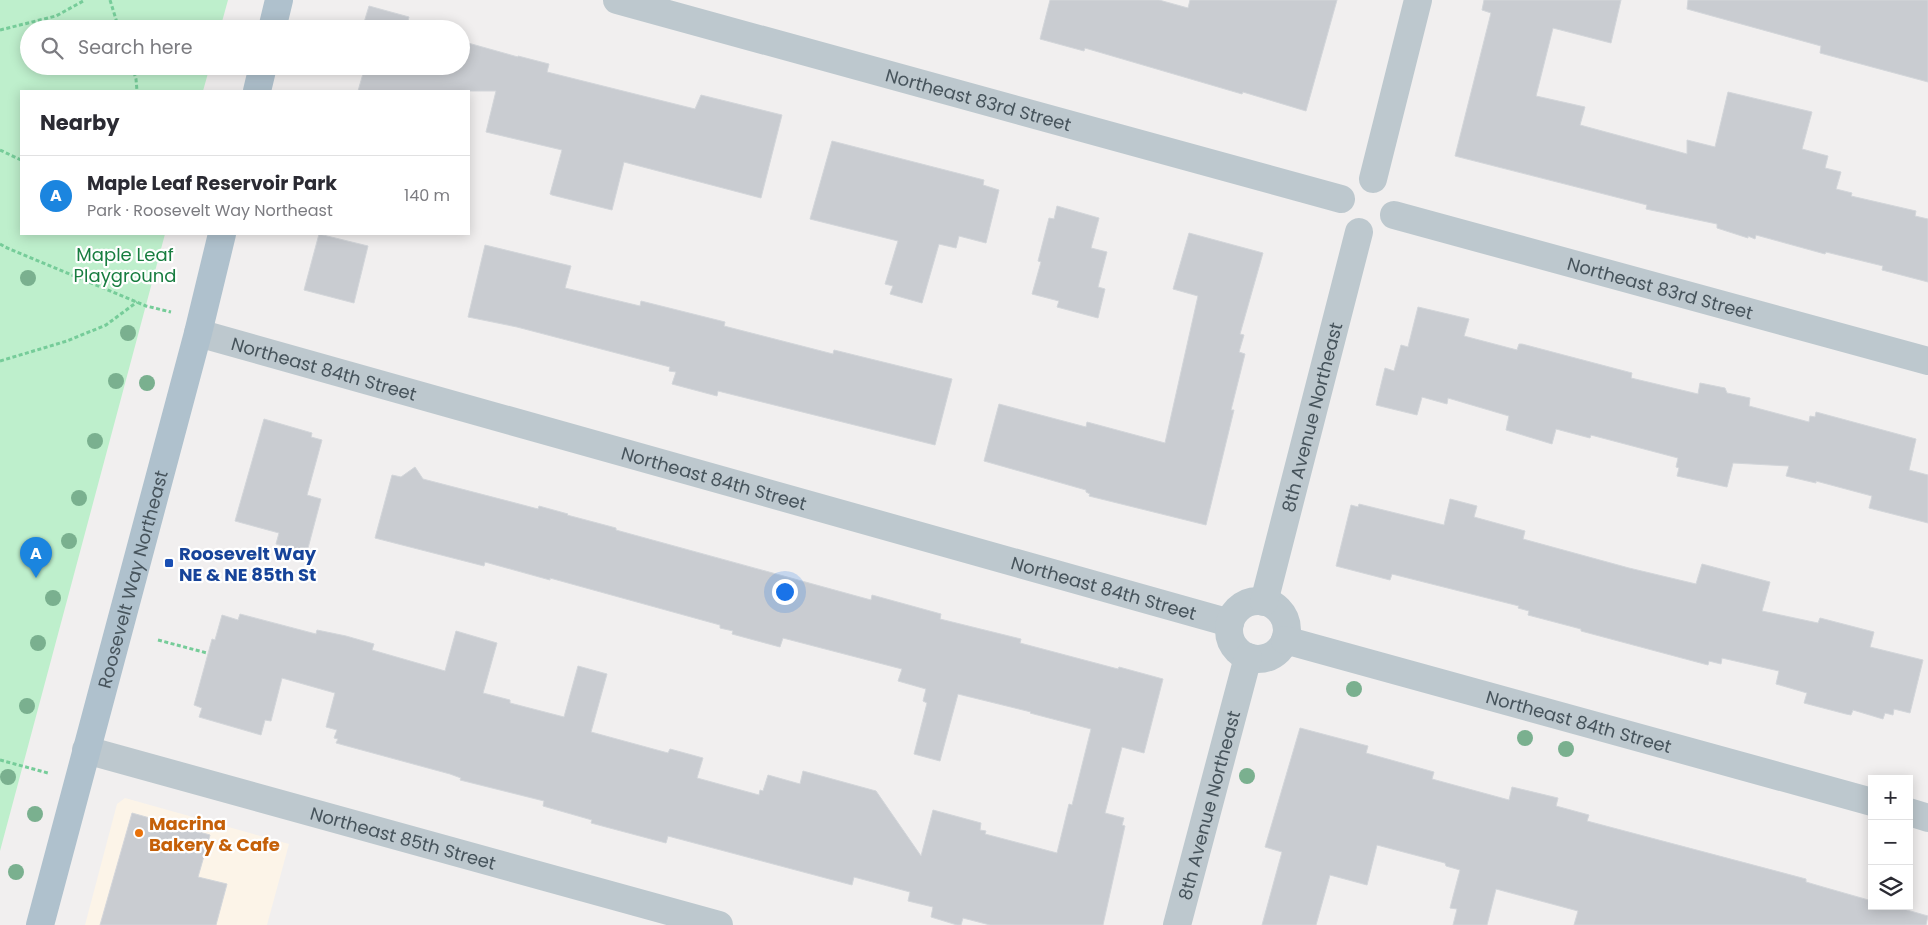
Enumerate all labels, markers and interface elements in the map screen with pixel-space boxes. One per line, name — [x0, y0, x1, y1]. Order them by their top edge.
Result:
search box — [20, 20, 470, 75]
icon: search — [38, 34, 66, 62]
text: Search here — [78, 34, 192, 61]
street label: Northeast 83rd Street — [883, 62, 1074, 137]
text: Nearby — [40, 108, 120, 137]
text: Maple Leaf Reservoir Park — [87, 170, 337, 197]
text: A — [50, 184, 62, 207]
text: 140 m — [404, 184, 450, 207]
text: Park · Roosevelt Way Northeast — [87, 199, 333, 222]
park label: Maple Leaf Playground — [74, 242, 176, 288]
street label: Northeast 83rd Street — [1565, 250, 1756, 325]
street label: 8th Avenue Northeast — [1275, 319, 1348, 515]
street label: Northeast 84th Street — [229, 331, 420, 406]
street label: Northeast 84th Street — [618, 440, 810, 516]
street label: Roosevelt Way Northeast — [91, 467, 173, 691]
pin: A — [20, 537, 52, 578]
place label: Roosevelt Way NE & NE 85th St — [179, 541, 317, 587]
street label: Northeast 84th Street — [1008, 550, 1199, 626]
marker: Roosevelt Way NE & NE 85th St — [163, 557, 175, 569]
your location — [772, 579, 798, 605]
street label: Northeast 84th Street — [1483, 684, 1675, 759]
street label: 8th Avenue Northeast — [1172, 708, 1246, 903]
map controls — [1868, 775, 1913, 910]
button: + — [1868, 775, 1913, 820]
street label: Northeast 85th Street — [308, 800, 499, 875]
place label: Macrina Bakery & Cafe — [149, 811, 280, 857]
button: − — [1868, 820, 1913, 865]
marker: Macrina Bakery & Cafe — [133, 827, 145, 839]
button: layers — [1868, 865, 1913, 910]

